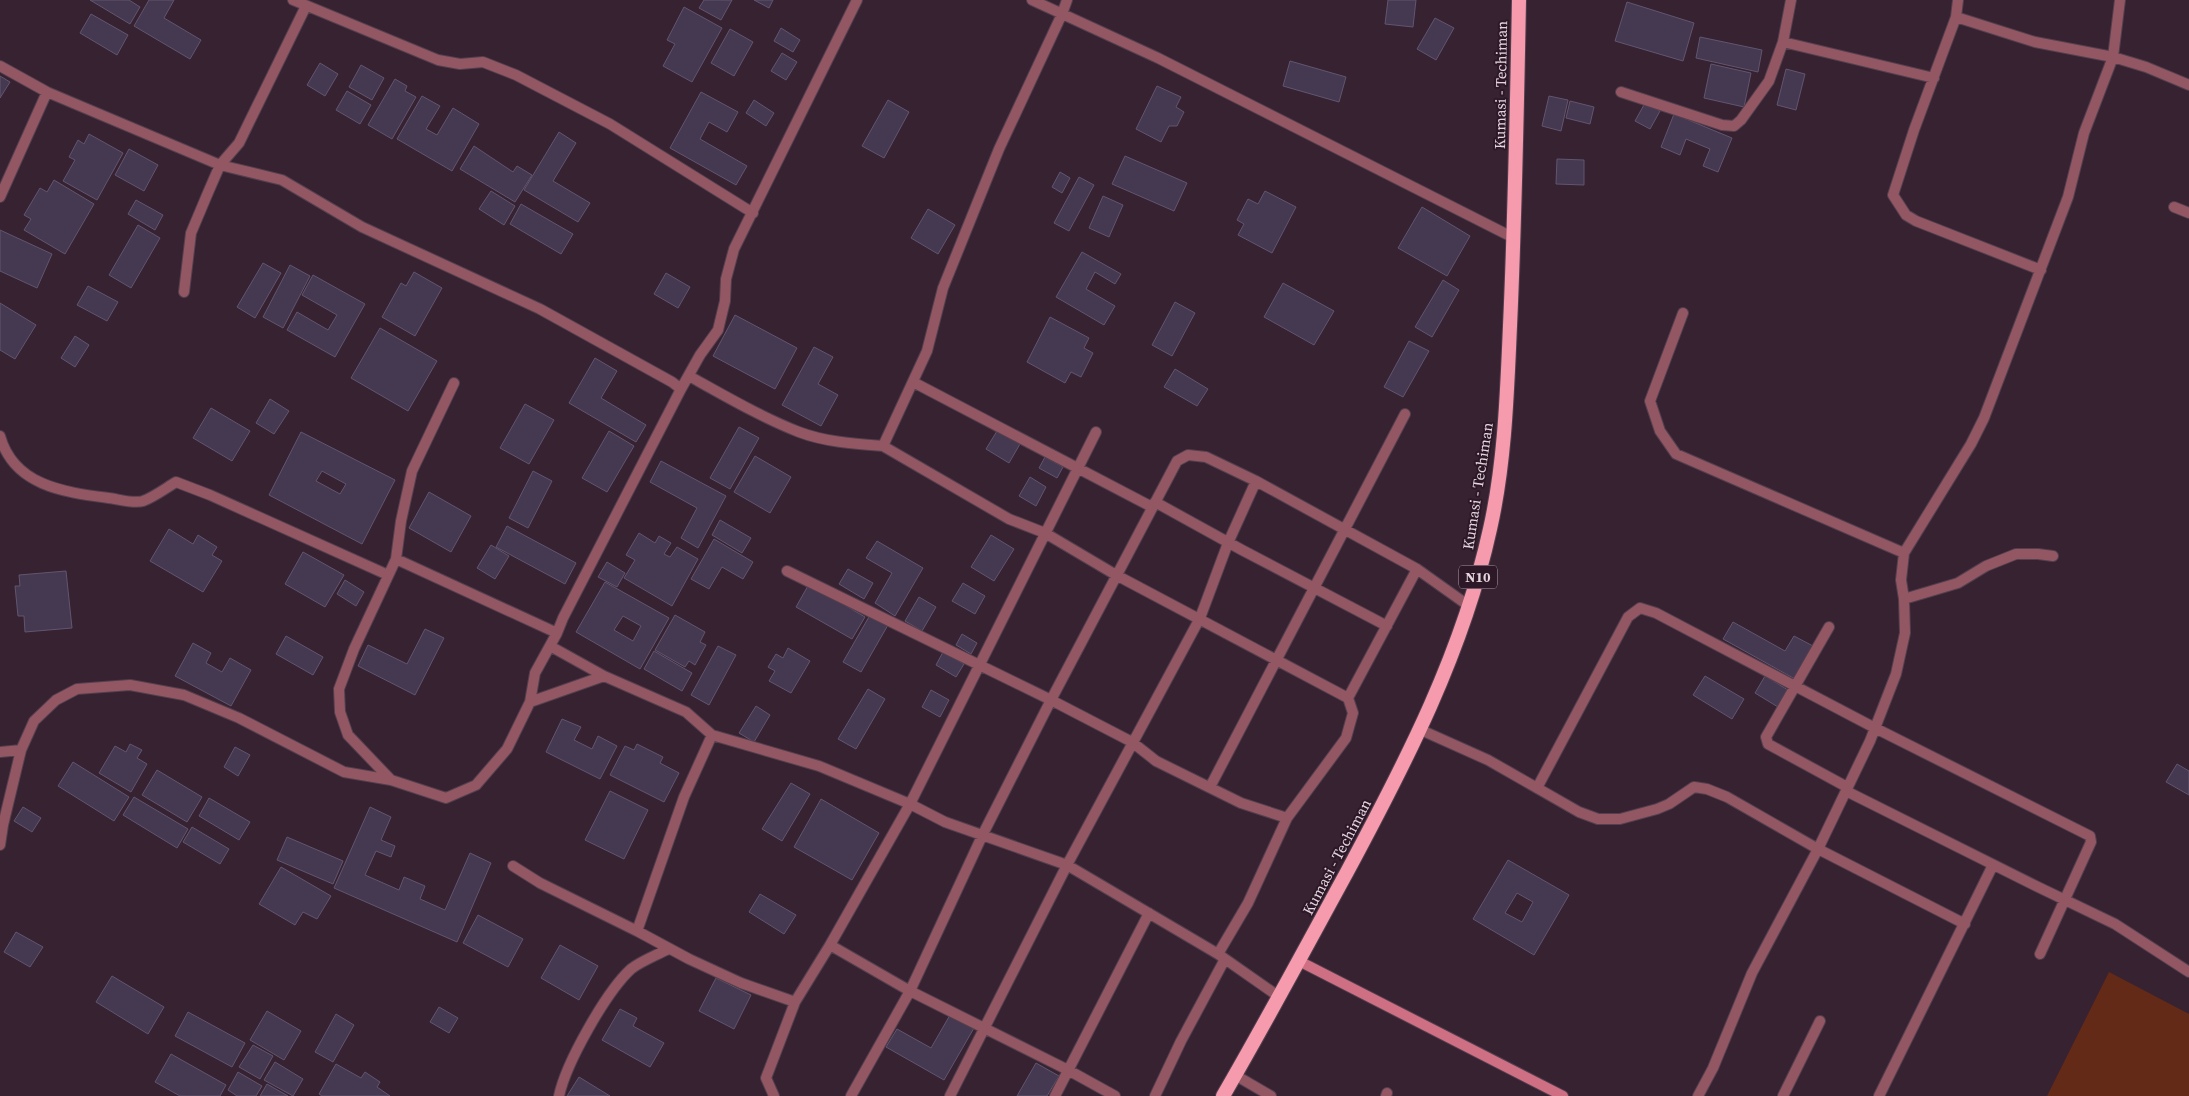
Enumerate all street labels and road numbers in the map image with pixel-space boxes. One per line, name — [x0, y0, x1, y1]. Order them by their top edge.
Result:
street label: Kumasi - Techiman — [1489, 21, 1512, 149]
street label: Kumasi - Techiman — [1457, 421, 1498, 551]
road number: N10 — [1459, 566, 1497, 588]
street label: Kumasi - Techiman — [1297, 795, 1376, 918]

